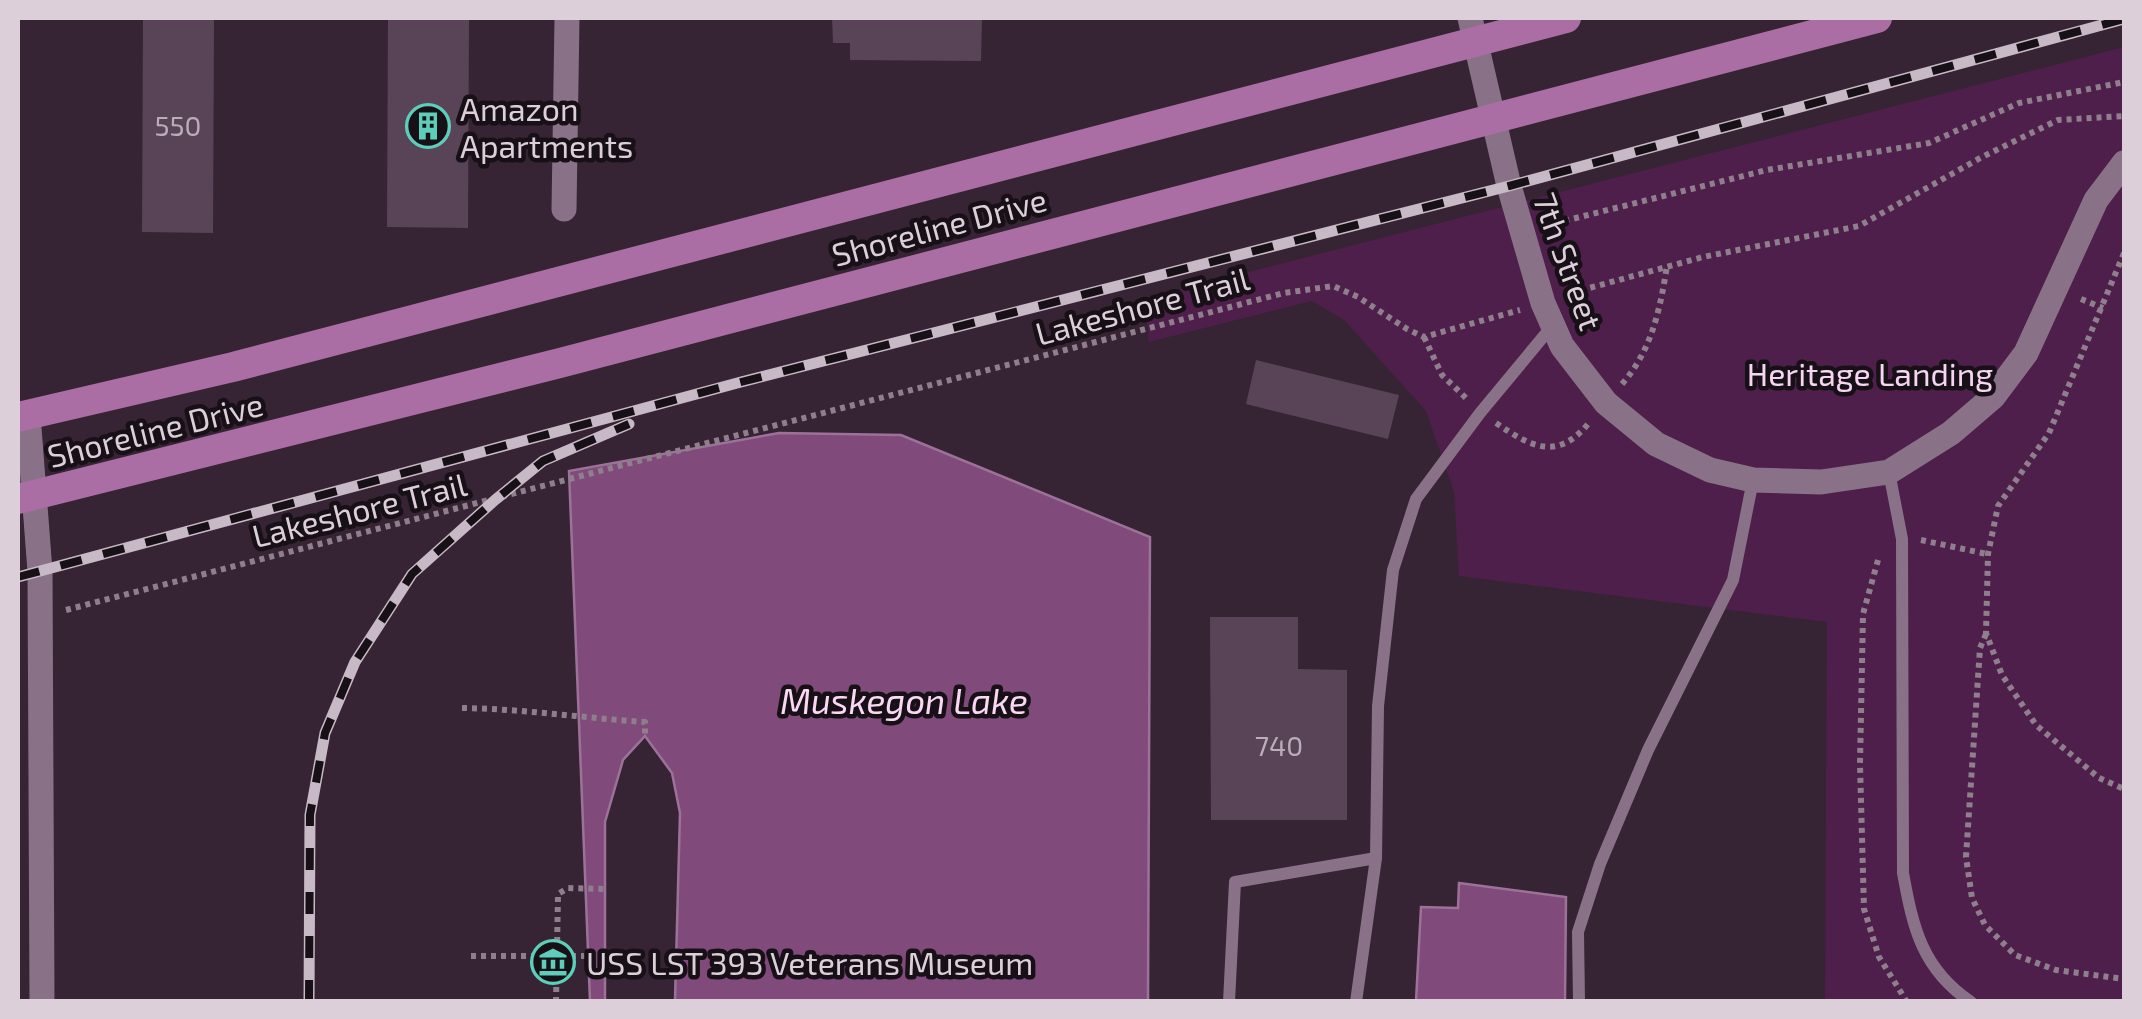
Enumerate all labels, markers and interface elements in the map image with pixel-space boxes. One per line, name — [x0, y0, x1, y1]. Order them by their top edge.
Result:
place label: Amazon Apartments — [460, 89, 633, 164]
building icon: Amazon Apartments — [405, 103, 451, 149]
house number: 550 — [155, 108, 201, 142]
street label: Shoreline Drive — [828, 179, 1050, 273]
street label: 7th Street — [1527, 187, 1611, 335]
street label: Lakeshore Trail — [1031, 258, 1253, 352]
park label: Heritage Landing — [1747, 354, 1993, 392]
street label: Shoreline Drive — [43, 384, 267, 474]
street label: Lakeshore Trail — [248, 464, 471, 554]
water label: Muskegon Lake — [780, 679, 1028, 721]
house number: 740 — [1255, 728, 1303, 762]
museum icon: USS LST 393 Veterans Museum — [530, 939, 576, 985]
place label: USS LST 393 Veterans Museum — [586, 943, 1033, 981]

